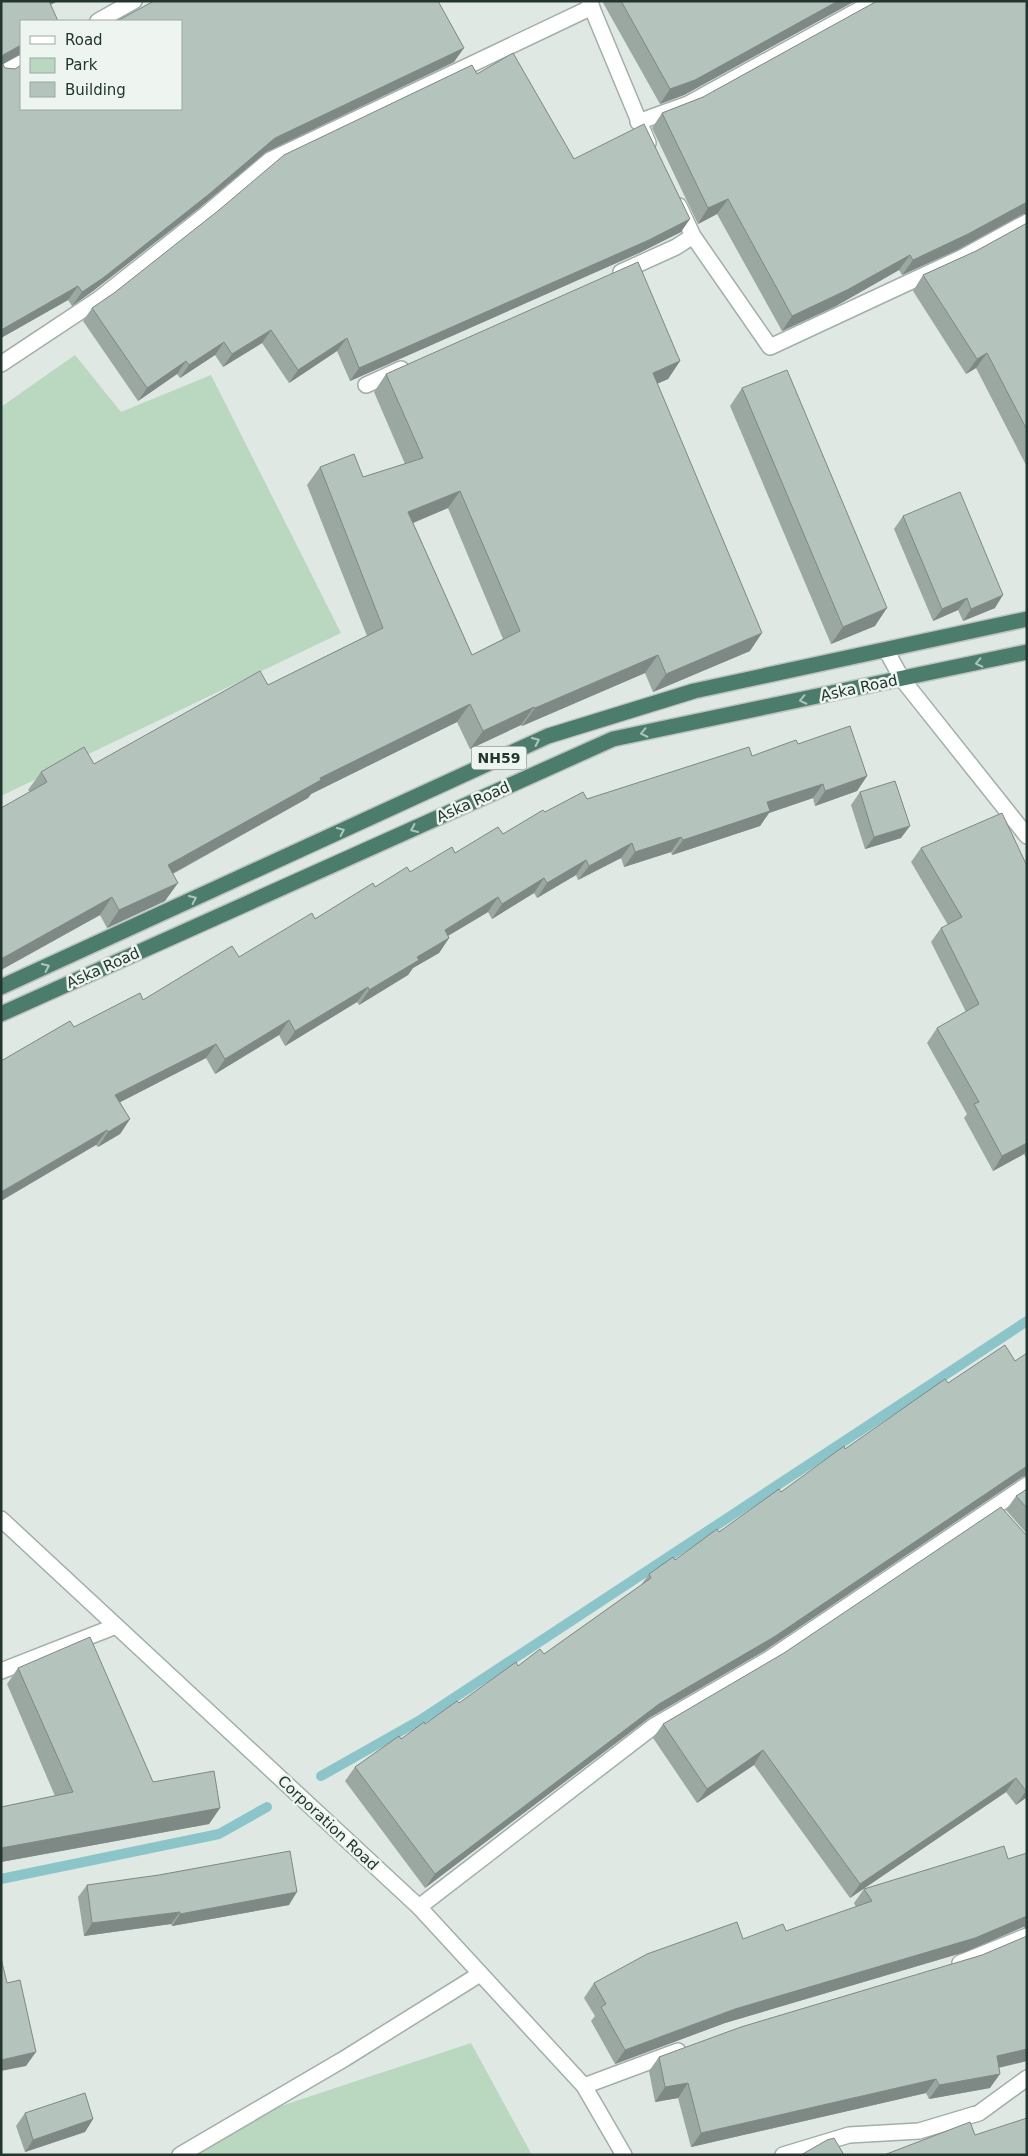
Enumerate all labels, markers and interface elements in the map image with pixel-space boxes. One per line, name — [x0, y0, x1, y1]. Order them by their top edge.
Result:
legend — [20, 20, 182, 110]
text: Road — [65, 31, 103, 49]
text: Park — [65, 56, 98, 74]
text: Building — [65, 81, 126, 99]
one-way arrow — [975, 657, 983, 667]
street label: Aska Road — [819, 671, 899, 705]
one-way arrow — [798, 694, 807, 704]
one-way arrow — [639, 727, 648, 738]
one-way arrow — [531, 737, 540, 747]
road number: NH59 — [472, 746, 526, 770]
street label: Aska Road — [434, 778, 512, 826]
one-way arrow — [410, 822, 419, 833]
one-way arrow — [336, 827, 345, 838]
one-way arrow — [188, 895, 197, 906]
street label: Aska Road — [64, 944, 142, 992]
one-way arrow — [41, 963, 50, 974]
street label: Corporation Road — [274, 1772, 382, 1874]

